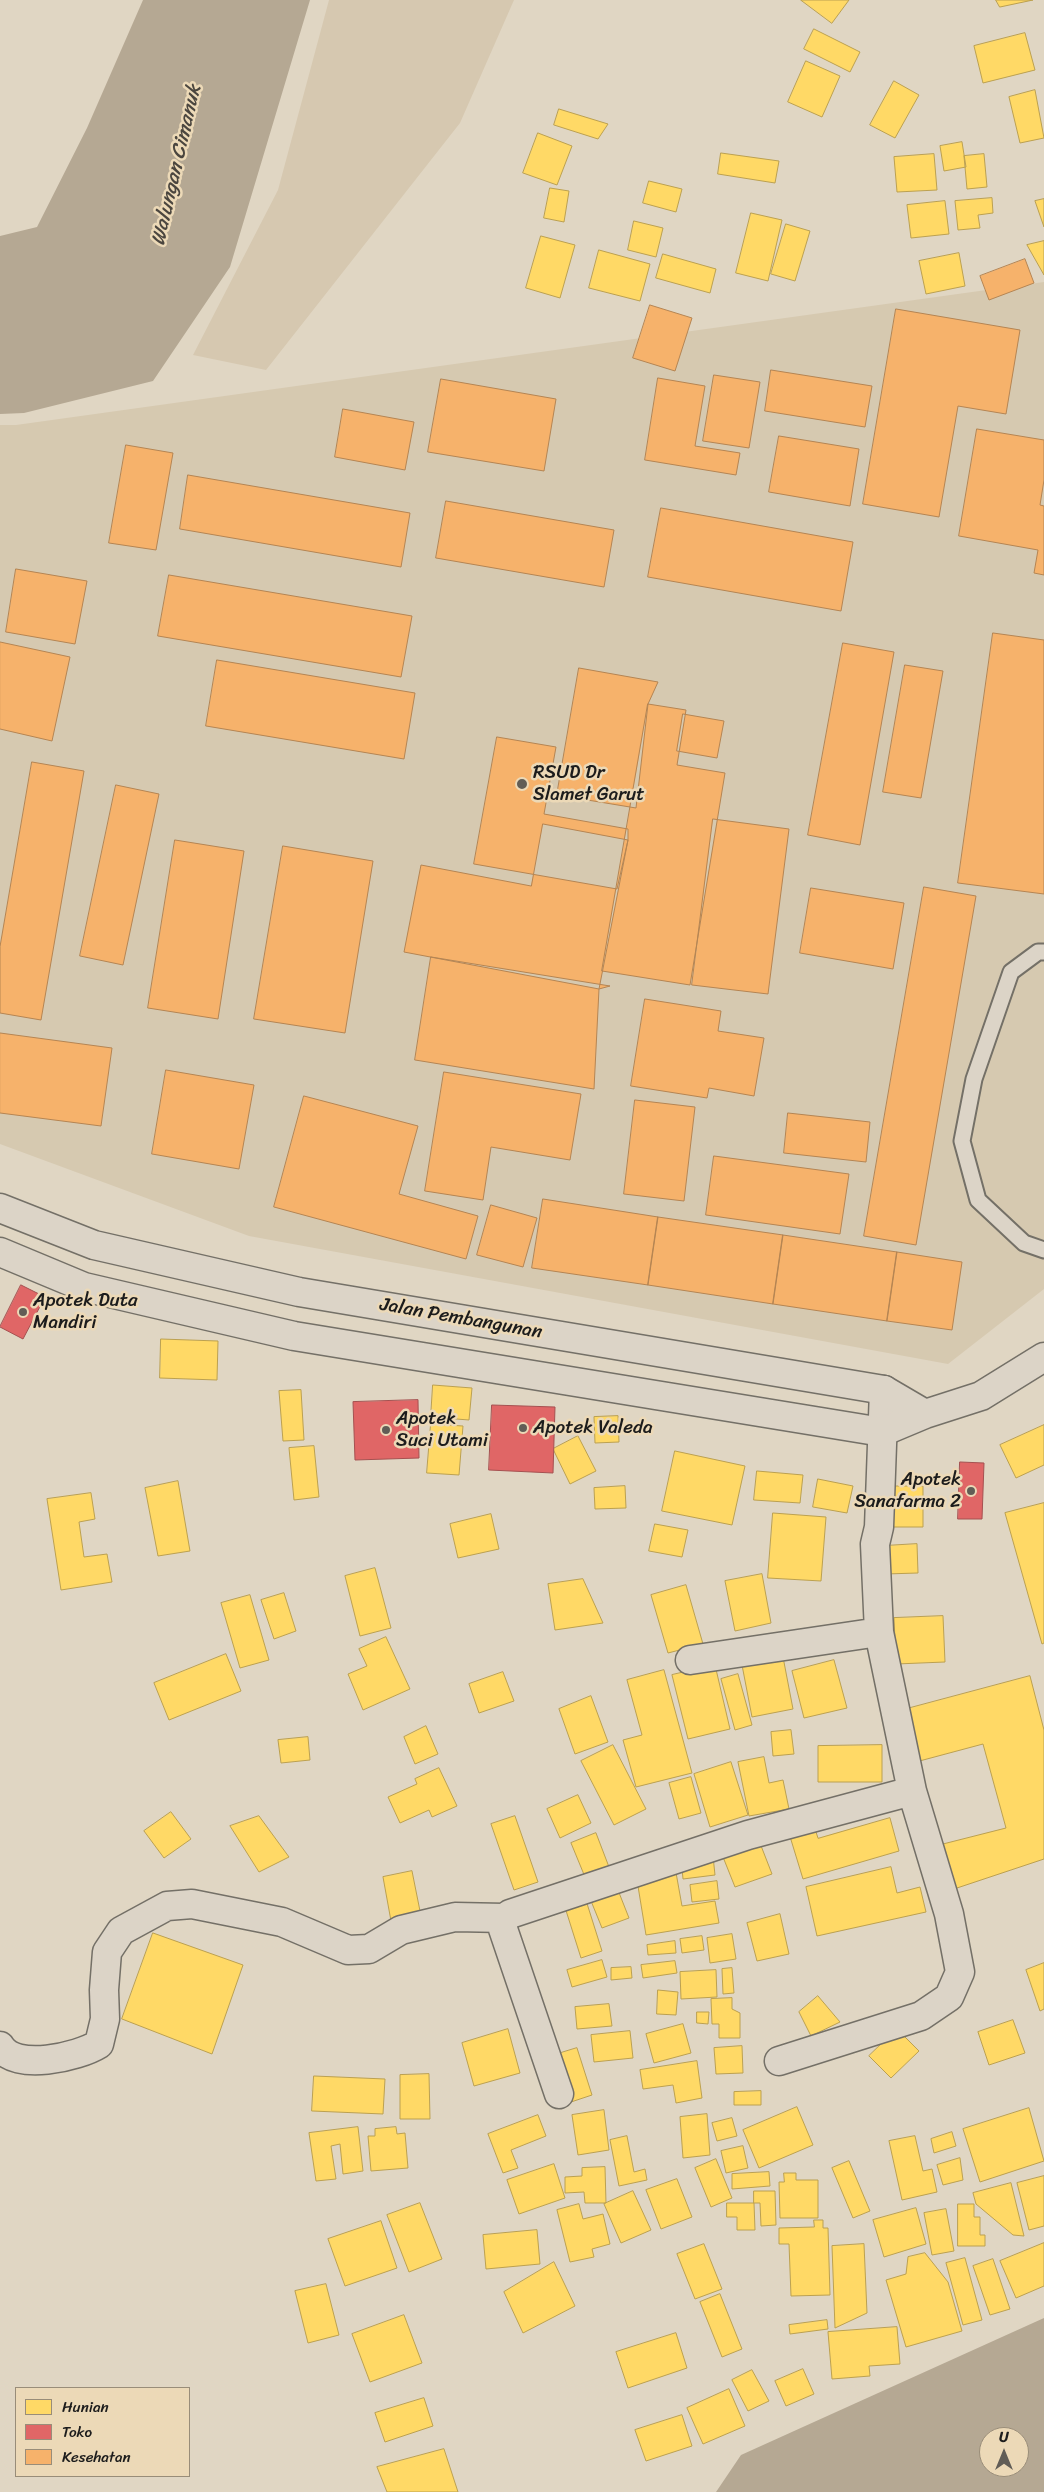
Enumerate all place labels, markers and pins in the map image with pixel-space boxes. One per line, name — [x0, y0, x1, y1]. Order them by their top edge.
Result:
place label: RSUD Dr Slamet Garut — [533, 762, 644, 806]
marker: RSUD Dr Slamet Garut — [515, 777, 529, 791]
place label: Apotek Duta Mandiri — [33, 1290, 138, 1334]
marker: Apotek Duta Mandiri — [17, 1306, 29, 1318]
place label: Apotek Suci Utami — [396, 1408, 488, 1452]
place label: Apotek Valeda — [533, 1417, 652, 1439]
marker: Apotek Valeda — [517, 1422, 529, 1434]
marker: Apotek Suci Utami — [380, 1424, 392, 1436]
place label: Apotek Sanafarma 2 — [854, 1469, 961, 1513]
marker: Apotek Sanafarma 2 — [965, 1485, 977, 1497]

